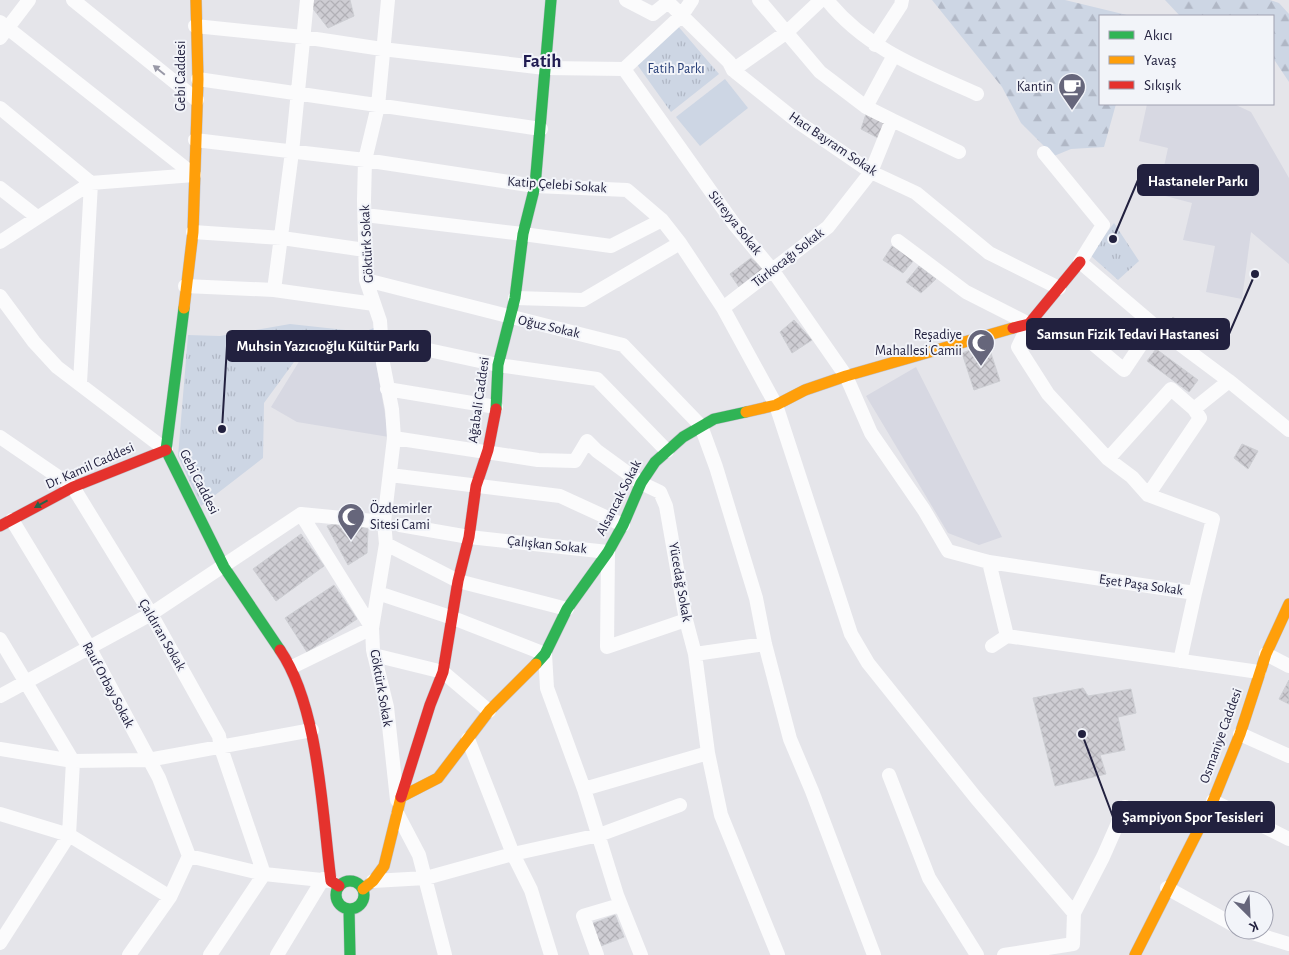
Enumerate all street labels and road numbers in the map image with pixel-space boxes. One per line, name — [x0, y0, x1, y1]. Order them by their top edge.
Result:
street label: Gebi Caddesi — [174, 41, 188, 111]
street label: Hacı Bayram Sokak — [786, 109, 880, 179]
street label: Katip Çelebi Sokak — [507, 175, 608, 196]
street label: Süreyya Sokak — [706, 188, 765, 258]
street label: Göktürk Sokak — [358, 204, 376, 283]
street label: Türkocağı Sokak — [749, 225, 827, 290]
street label: Oğuz Sokak — [517, 313, 582, 341]
street label: Ağabali Caddesi — [466, 356, 492, 444]
street label: Dr. Kamil Caddesi — [44, 440, 136, 492]
street label: Gebi Caddesi — [177, 447, 221, 517]
street label: Alsancak Sokak — [594, 457, 644, 538]
street label: Çalışkan Sokak — [507, 534, 588, 556]
street label: Yücedağ Sokak — [666, 541, 694, 623]
street label: Eşet Paşa Sokak — [1098, 572, 1184, 598]
street label: Çaldıran Sokak — [136, 597, 188, 674]
street label: Rauf Orbay Sokak — [80, 640, 137, 731]
street label: Göktürk Sokak — [367, 648, 395, 728]
street label: Osmaniye Caddesi — [1197, 687, 1245, 785]

